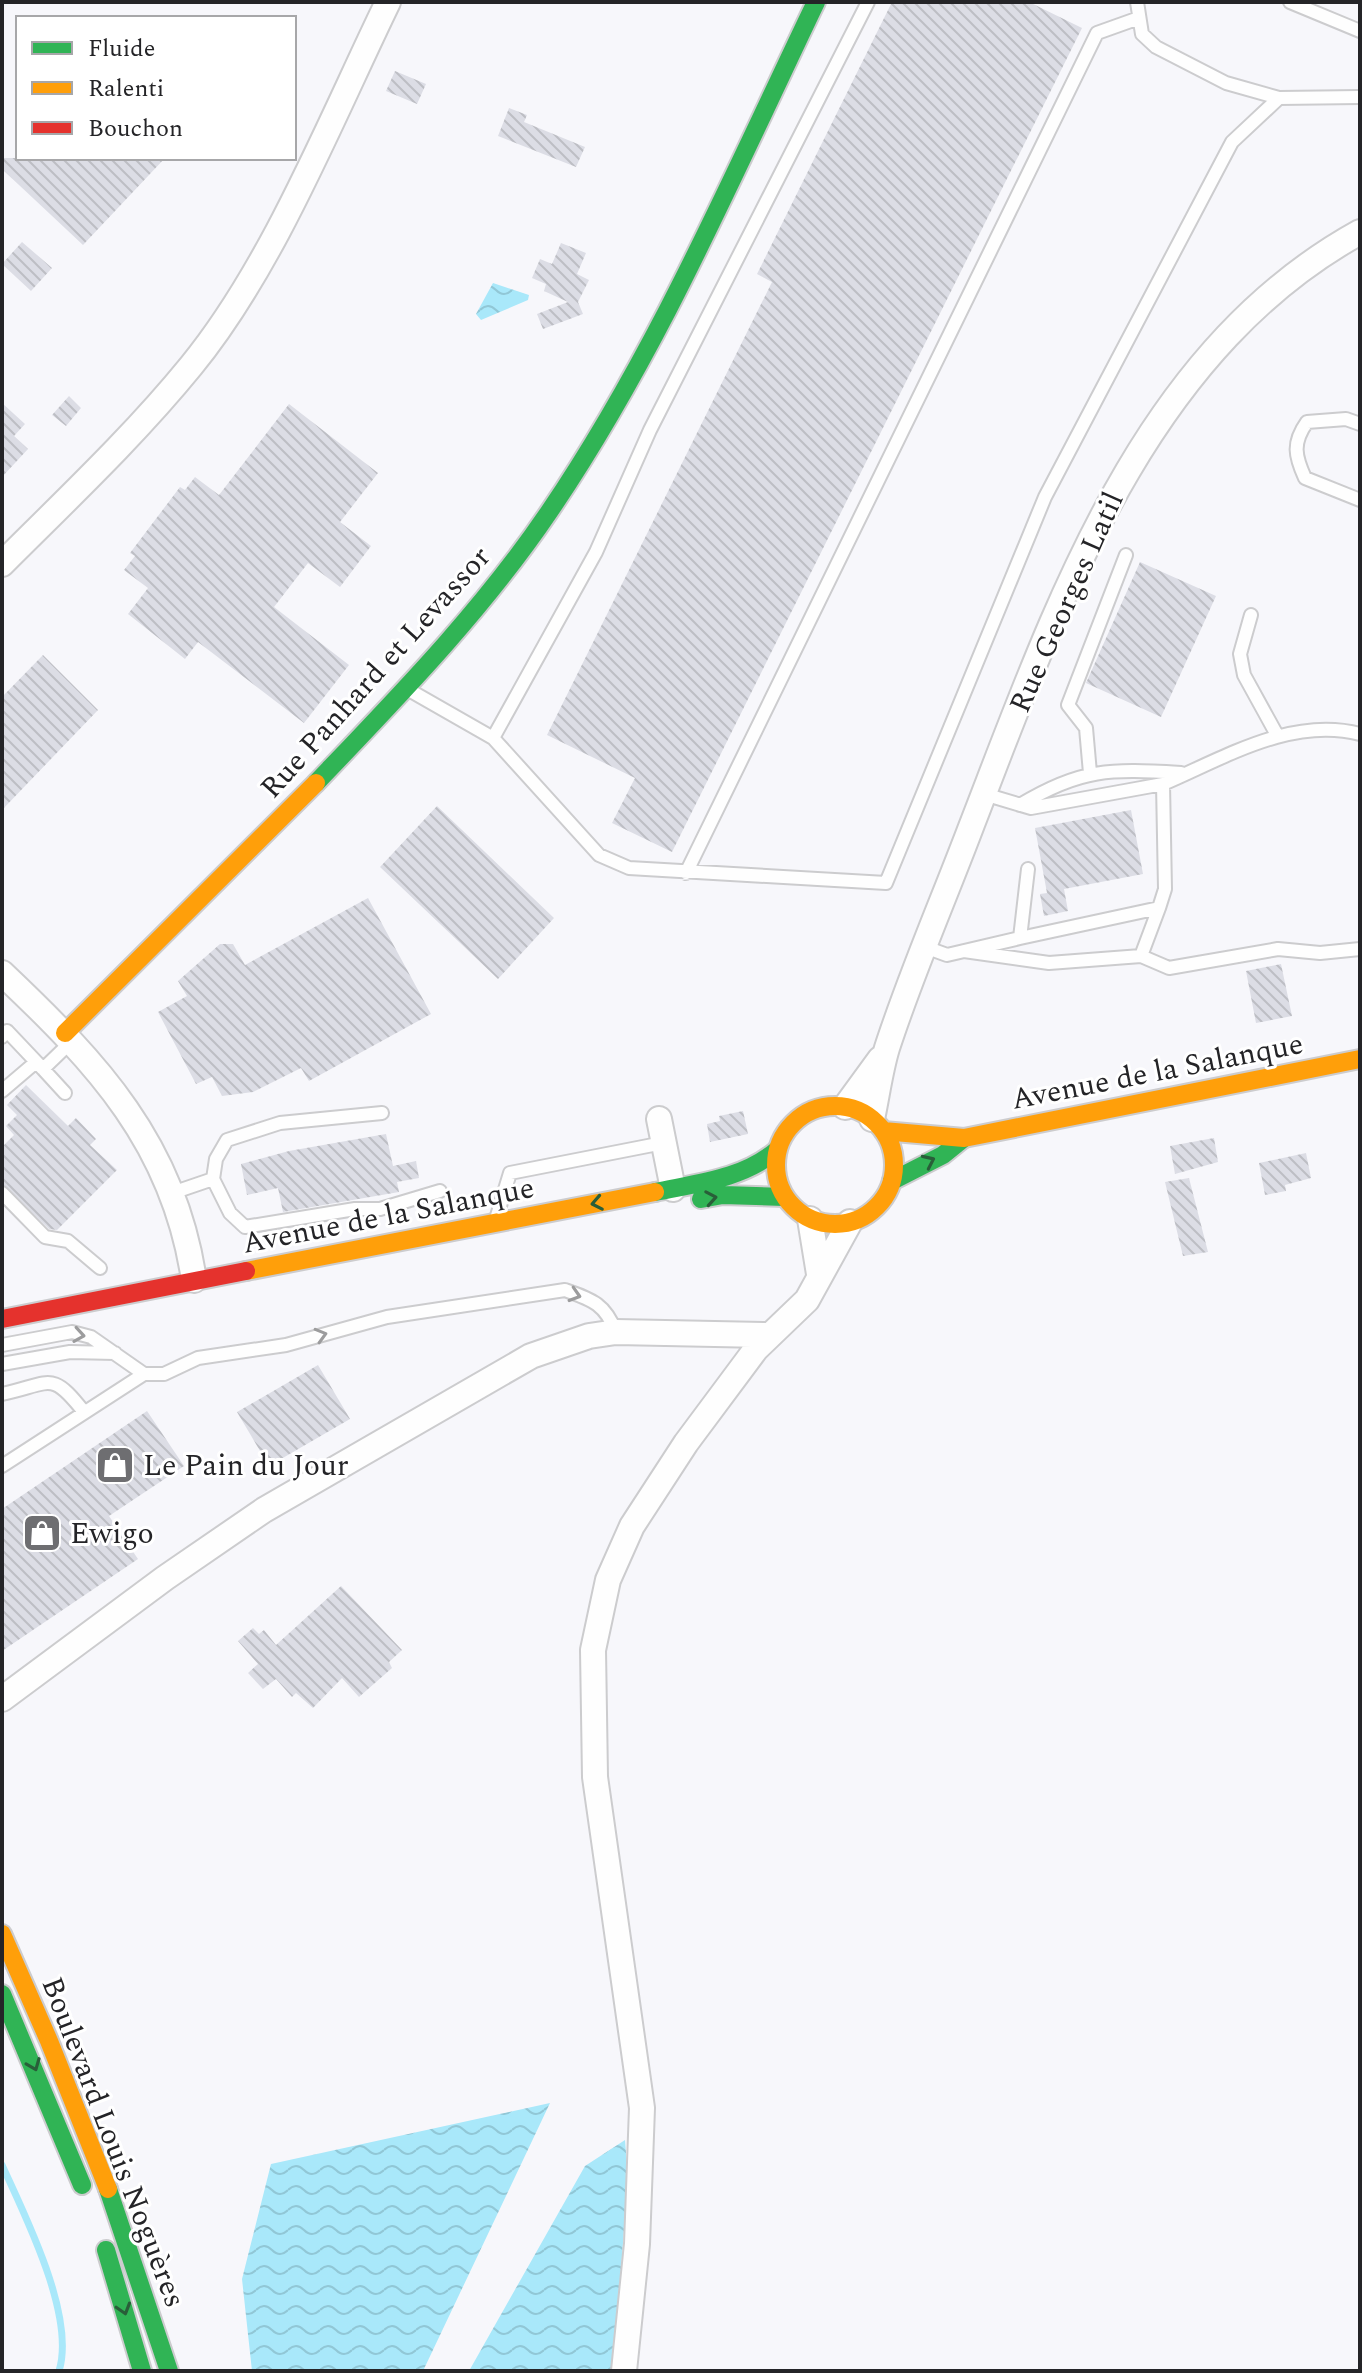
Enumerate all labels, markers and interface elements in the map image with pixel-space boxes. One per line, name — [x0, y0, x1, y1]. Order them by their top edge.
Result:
legend — [16, 16, 296, 160]
text: Fluide — [88, 31, 155, 67]
text: Ralenti — [88, 71, 164, 107]
text: Bouchon — [88, 111, 183, 147]
street label: Rue Georges Latil — [998, 484, 1136, 720]
street label: Rue Panhard et Levassor — [249, 536, 502, 809]
street label: Avenue de la Salanque — [1007, 1021, 1307, 1123]
one-way arrow — [921, 1155, 936, 1171]
street label: Avenue de la Salanque — [238, 1165, 538, 1267]
one-way arrow — [704, 1190, 718, 1207]
one-way arrow — [591, 1194, 605, 1211]
one-way arrow — [568, 1286, 582, 1302]
one-way arrow — [72, 1326, 85, 1343]
one-way arrow — [313, 1328, 327, 1344]
place label: Le Pain du Jour — [143, 1443, 349, 1489]
shop icon: Le Pain du Jour — [94, 1444, 136, 1486]
place label: Ewigo — [70, 1511, 154, 1557]
shop icon: Ewigo — [21, 1512, 63, 1554]
street label: Boulevard Louis Noguères — [29, 1970, 197, 2314]
one-way arrow — [24, 2057, 40, 2071]
one-way arrow — [115, 2302, 131, 2315]

